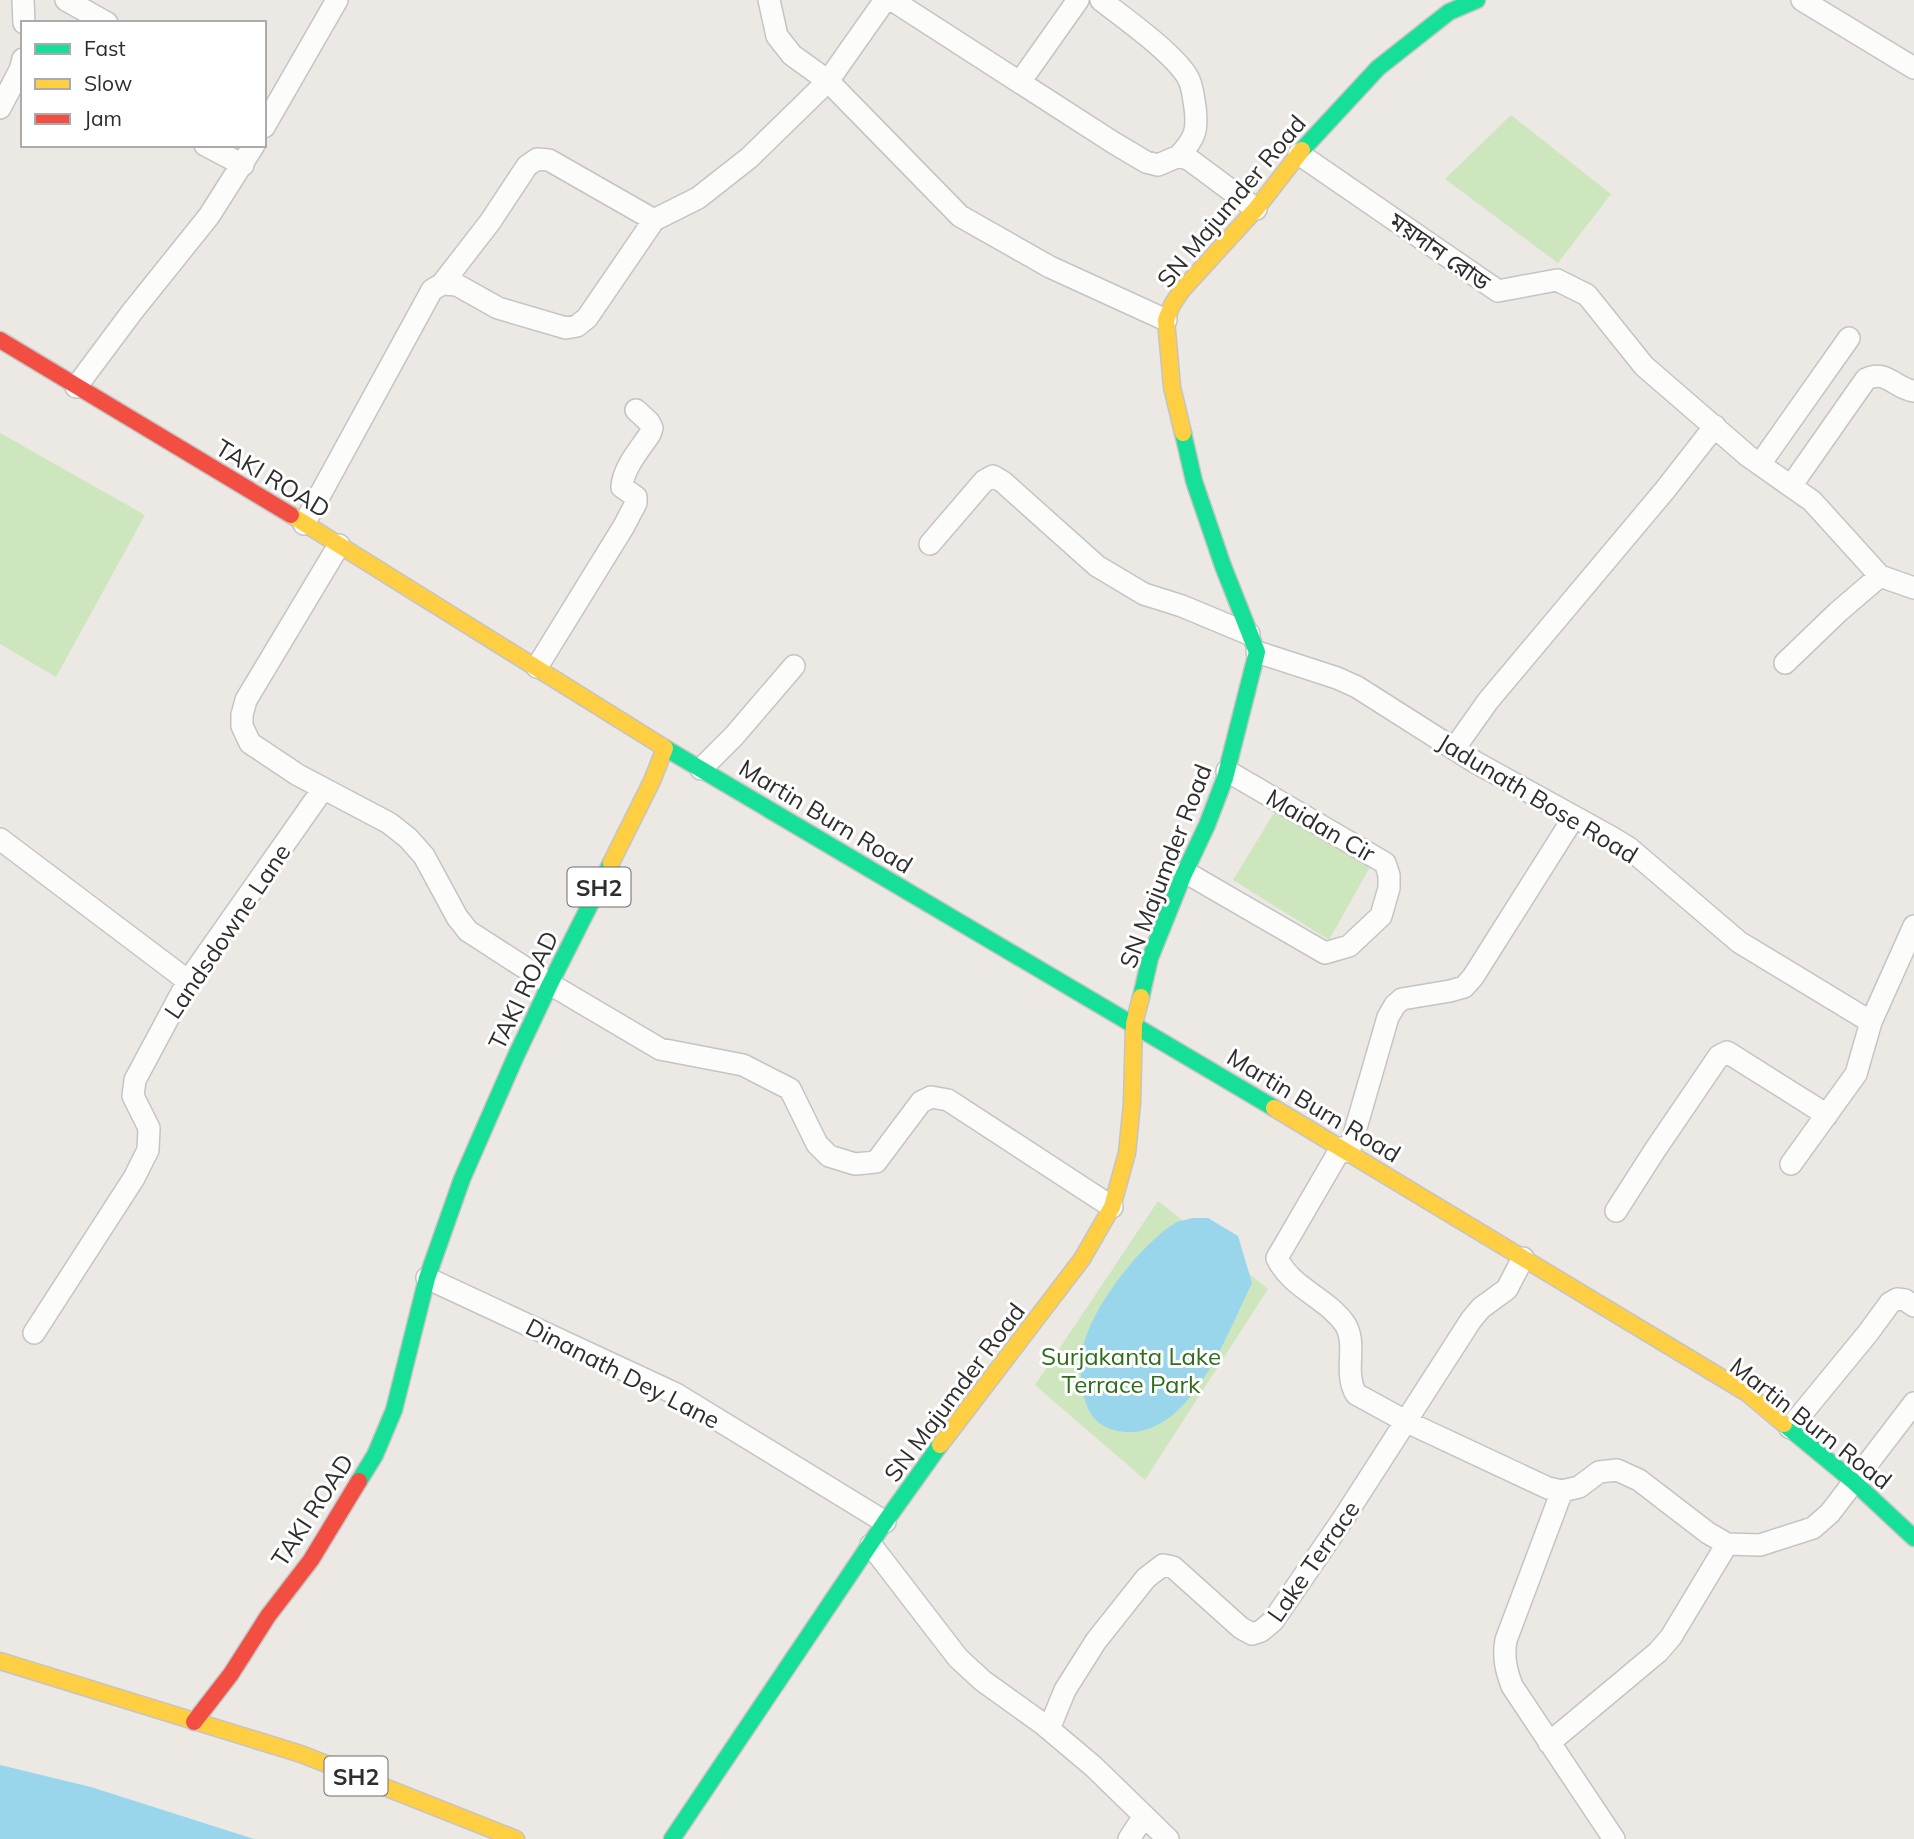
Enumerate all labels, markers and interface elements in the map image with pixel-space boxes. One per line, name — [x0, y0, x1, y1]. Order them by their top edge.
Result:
legend — [21, 21, 266, 147]
text: Fast — [84, 35, 126, 61]
text: Slow — [84, 70, 132, 96]
text: Jam — [84, 105, 122, 131]
street label: SN Majumder Road — [1150, 109, 1312, 293]
street label: ময়দান রোড — [1383, 205, 1497, 297]
street label: TAKI ROAD — [210, 432, 336, 524]
street label: Jadunath Bose Road — [1433, 726, 1643, 870]
street label: Martin Burn Road — [734, 752, 918, 880]
street label: SN Majumder Road — [1112, 760, 1218, 972]
street label: Maidan Cir — [1261, 782, 1381, 868]
street label: Landsdowne Lane — [157, 838, 297, 1024]
road number: SH2 — [568, 867, 630, 906]
street label: TAKI ROAD — [481, 926, 565, 1054]
street label: Martin Burn Road — [1222, 1041, 1406, 1169]
street label: SN Majumder Road — [877, 1297, 1031, 1487]
street label: Dinanath Dey Lane — [521, 1311, 725, 1435]
park label: Surjakanta Lake Terrace Park — [1041, 1341, 1221, 1399]
street label: Martin Burn Road — [1724, 1351, 1898, 1495]
street label: TAKI ROAD — [264, 1448, 360, 1572]
street label: Lake Terrace — [1260, 1495, 1366, 1627]
road number: SH2 — [324, 1756, 388, 1796]

